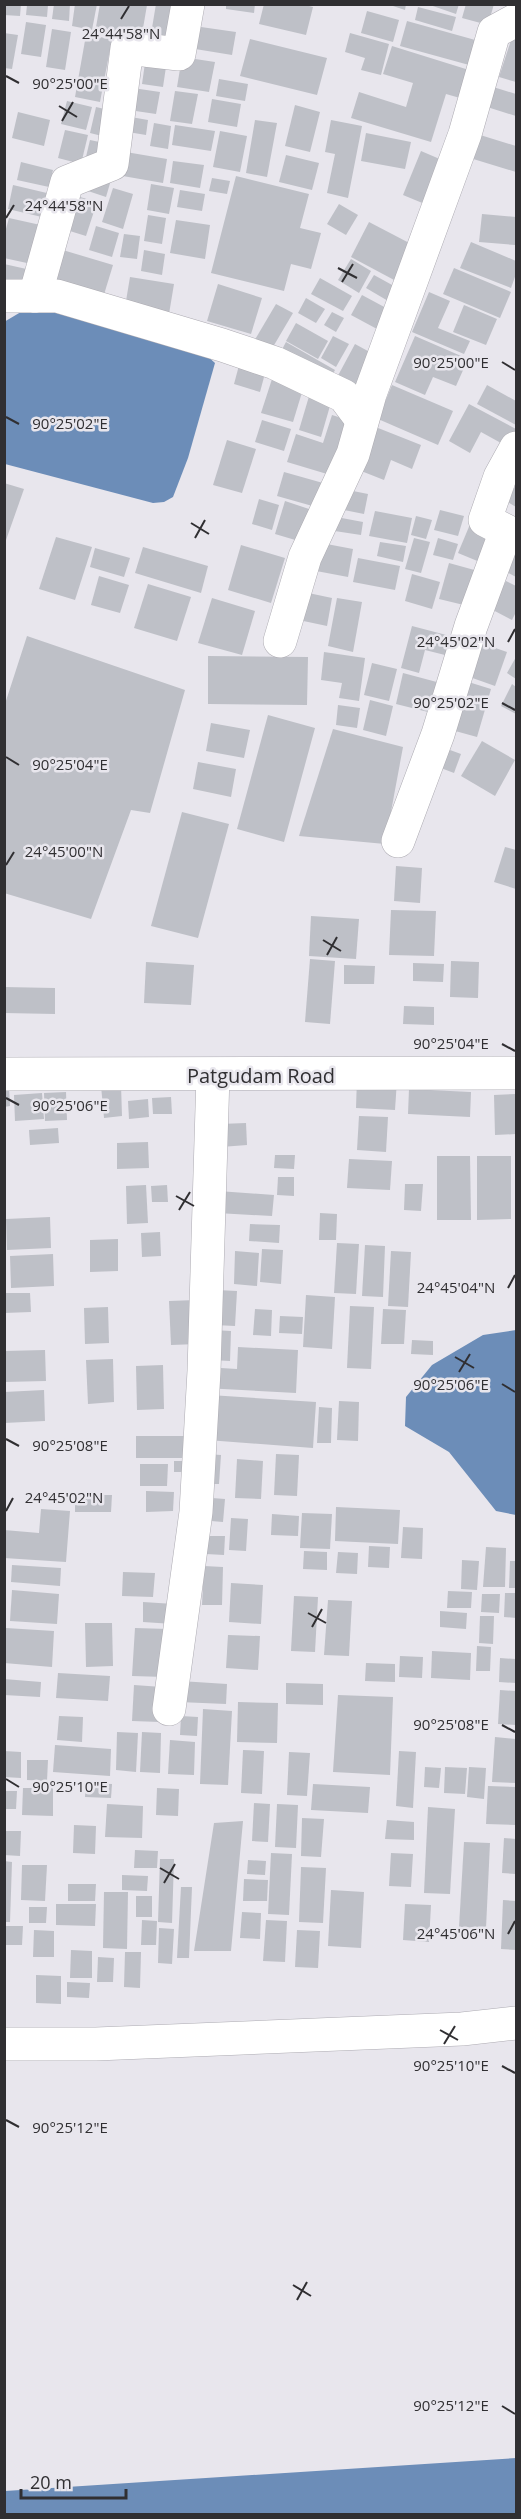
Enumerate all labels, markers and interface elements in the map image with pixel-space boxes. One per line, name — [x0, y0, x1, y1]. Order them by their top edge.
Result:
text: 24°44'58"N — [82, 23, 160, 43]
text: 90°25'00"E — [32, 73, 108, 93]
text: 24°44'58"N — [25, 195, 103, 215]
text: 90°25'00"E — [413, 352, 489, 372]
text: 90°25'02"E — [32, 413, 108, 433]
text: 24°45'02"N — [417, 631, 495, 651]
text: 90°25'02"E — [413, 692, 489, 712]
text: 90°25'04"E — [32, 754, 108, 774]
text: 24°45'00"N — [25, 841, 103, 861]
text: 90°25'04"E — [413, 1033, 489, 1053]
street label: Patgudam Road — [187, 1062, 335, 1089]
text: 90°25'06"E — [32, 1095, 108, 1115]
text: 24°45'04"N — [417, 1277, 495, 1297]
text: 90°25'06"E — [413, 1374, 489, 1394]
text: 90°25'08"E — [32, 1435, 108, 1455]
text: 24°45'02"N — [25, 1487, 103, 1507]
text: 90°25'08"E — [413, 1714, 489, 1734]
text: 90°25'10"E — [32, 1776, 108, 1796]
text: 24°45'06"N — [417, 1923, 495, 1943]
text: 90°25'10"E — [413, 2055, 489, 2075]
text: 90°25'12"E — [32, 2117, 108, 2137]
text: 90°25'12"E — [413, 2395, 489, 2415]
scale bar — [21, 2462, 126, 2500]
text: 20 m — [30, 2470, 72, 2494]

